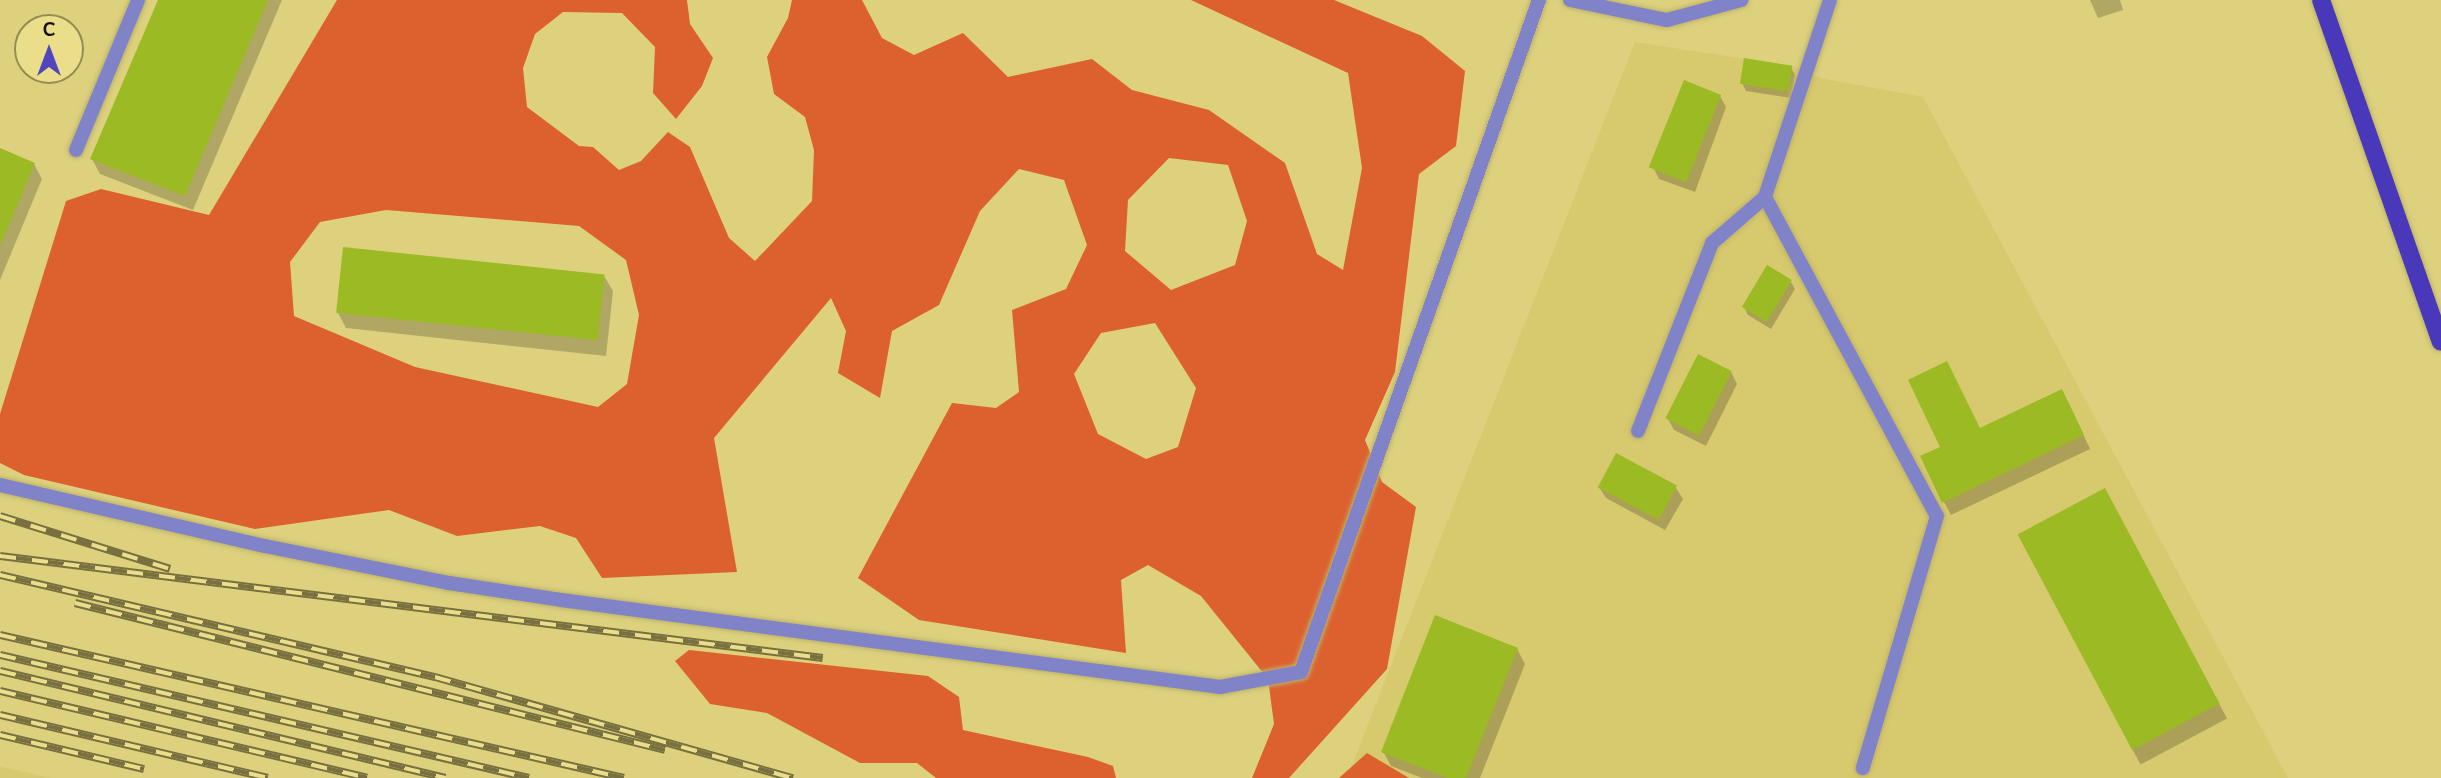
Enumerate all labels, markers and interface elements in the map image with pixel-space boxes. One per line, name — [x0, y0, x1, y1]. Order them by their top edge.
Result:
north arrow — [14, 14, 84, 84]
text: С — [43, 17, 55, 43]

